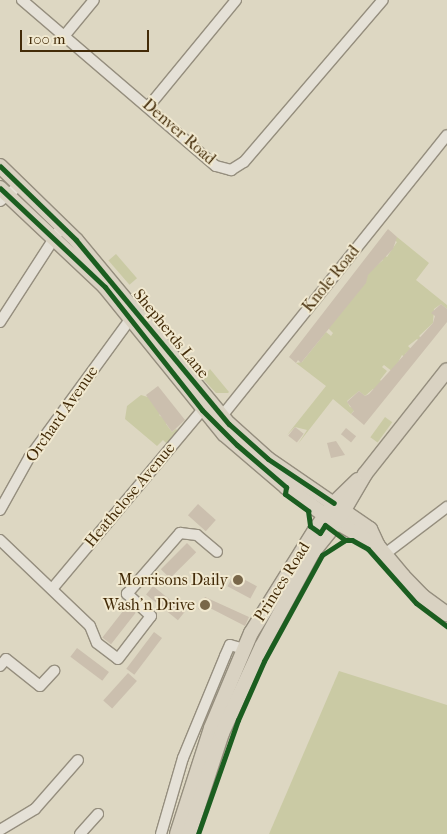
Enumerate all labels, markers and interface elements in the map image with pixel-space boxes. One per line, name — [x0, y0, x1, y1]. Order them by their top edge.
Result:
scale bar — [22, 20, 151, 52]
text: 100 m — [28, 30, 66, 48]
street label: Denver Road — [139, 95, 219, 169]
street label: Knole Road — [298, 242, 364, 316]
street label: Shepherds Lane — [129, 285, 213, 383]
street label: Orchard Avenue — [22, 362, 102, 466]
street label: Heathclose Avenue — [81, 439, 179, 551]
street label: Princes Road — [250, 539, 314, 625]
place label: Morrisons Daily — [118, 570, 228, 590]
marker: Morrisons Daily — [232, 574, 244, 586]
place label: Wash'n Drive — [103, 595, 195, 615]
marker: Wash'n Drive — [199, 599, 211, 611]

